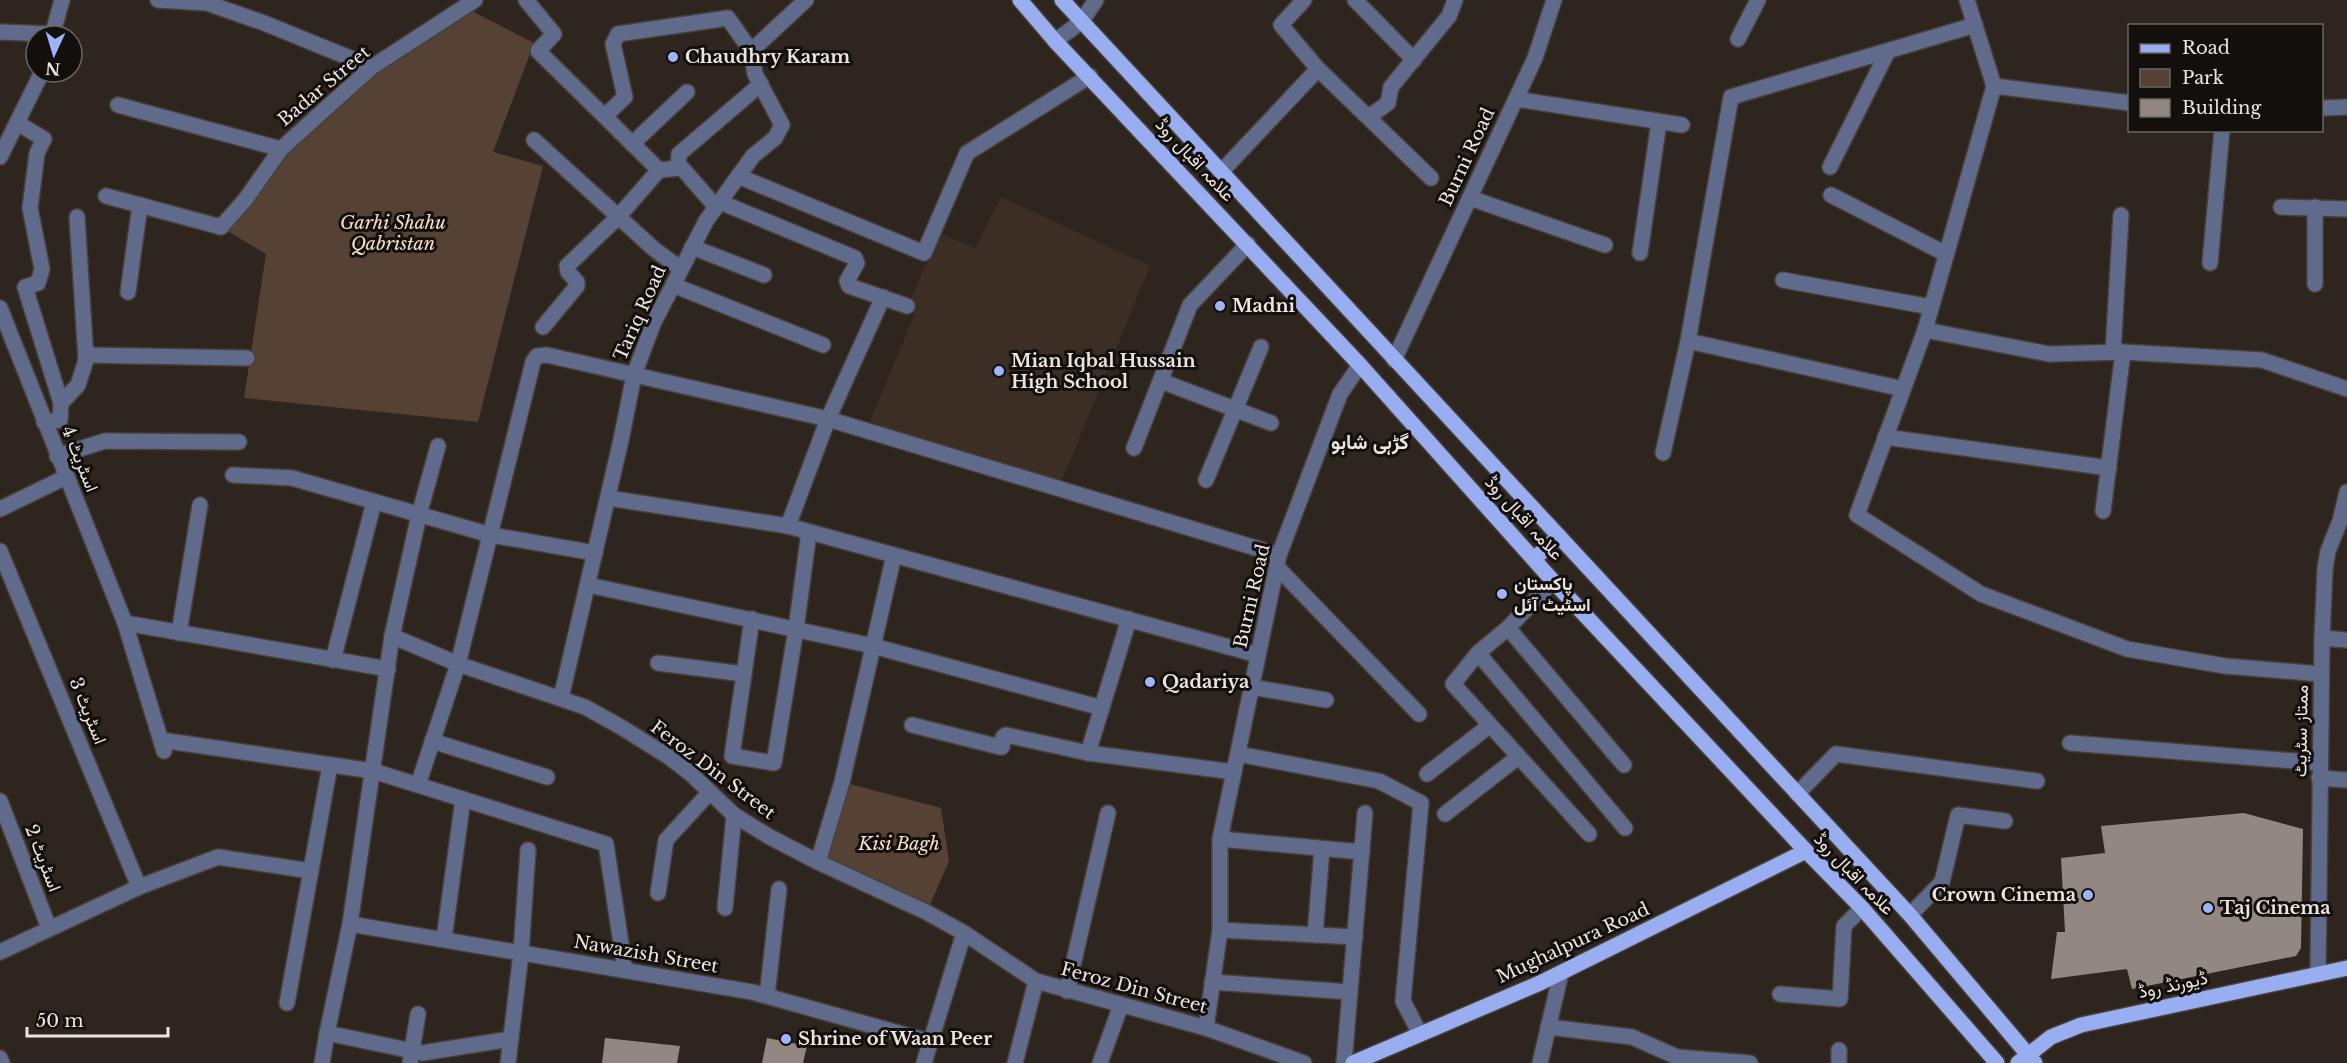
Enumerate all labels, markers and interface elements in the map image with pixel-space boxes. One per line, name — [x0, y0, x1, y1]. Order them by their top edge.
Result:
north arrow — [24, 24, 84, 84]
legend — [2128, 24, 2323, 132]
text: Road — [2182, 37, 2230, 59]
street label: Badar Street — [274, 41, 375, 131]
place label: Chaudhry Karam — [685, 46, 850, 68]
marker: Chaudhry Karam — [666, 50, 680, 64]
text: N — [45, 58, 61, 79]
text: Park — [2182, 67, 2224, 89]
text: Building — [2182, 97, 2261, 119]
street label: Burni Road — [1435, 104, 1499, 210]
street label: علامہ اقبال روڈ — [1151, 114, 1239, 206]
park label: Garhi Shahu Qabristan — [340, 212, 446, 255]
street label: Tariq Road — [609, 262, 671, 364]
place label: Madni — [1232, 295, 1296, 317]
marker: Madni — [1213, 299, 1227, 313]
place label: Mian Iqbal Hussain High School — [1011, 350, 1196, 393]
marker: Mian Iqbal Hussain High School — [992, 364, 1006, 378]
street label: اسٹریٹ 4 — [57, 423, 103, 495]
district label: گڑہی شاہو — [1331, 430, 1409, 455]
street label: علامہ اقبال روڈ — [1480, 471, 1568, 565]
street label: Burni Road — [1229, 542, 1275, 650]
place label: پاکستان اسٹیٹ آئل — [1514, 573, 1591, 616]
marker: پاکستان اسٹیٹ آئل — [1495, 587, 1509, 601]
place label: Qadariya — [1162, 671, 1250, 693]
street label: اسٹریٹ 3 — [65, 674, 111, 748]
marker: Qadariya — [1143, 675, 1157, 689]
street label: ممتاز سٹریٹ — [2289, 685, 2313, 777]
street label: Feroz Din Street — [646, 716, 780, 824]
street label: اسٹریٹ 2 — [20, 821, 66, 895]
street label: علامہ اقبال روڈ — [1809, 828, 1899, 920]
park label: Kisi Bagh — [857, 833, 940, 855]
place label: Crown Cinema — [1932, 884, 2077, 906]
marker: Crown Cinema — [2081, 888, 2095, 902]
place label: Taj Cinema — [2220, 897, 2331, 919]
street label: Mughalpura Road — [1493, 898, 1653, 988]
marker: Taj Cinema — [2201, 901, 2215, 915]
street label: Nawazish Street — [572, 930, 720, 978]
street label: Feroz Din Street — [1058, 958, 1210, 1018]
street label: ڈیورنڈ روڈ — [2136, 967, 2210, 1003]
scale bar — [27, 1000, 168, 1038]
text: 50 m — [36, 1010, 84, 1032]
place label: Shrine of Waan Peer — [798, 1028, 992, 1050]
marker: Shrine of Waan Peer — [779, 1032, 793, 1046]

